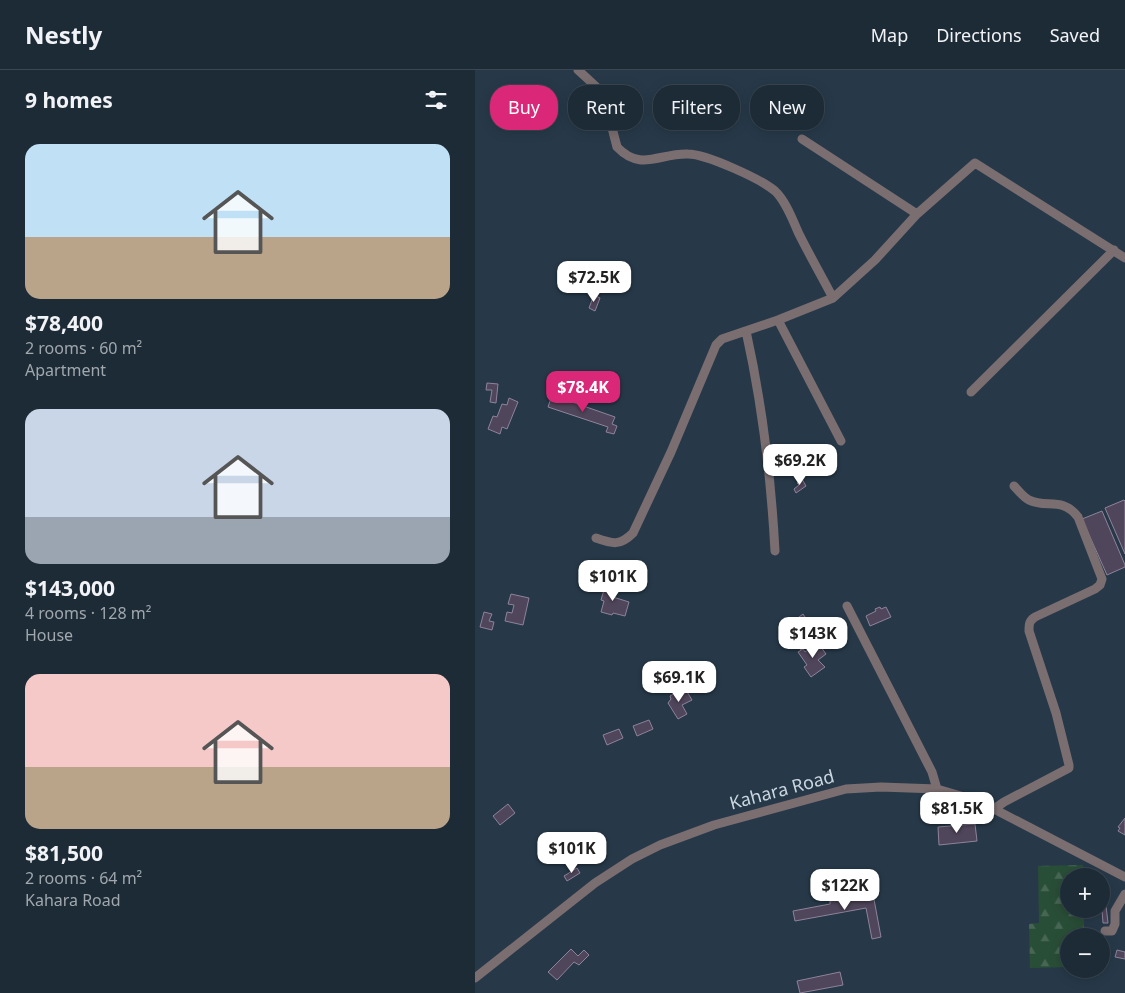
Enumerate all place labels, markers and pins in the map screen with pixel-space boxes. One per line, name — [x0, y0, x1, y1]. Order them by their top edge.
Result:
pin: $72.5K — [553, 260, 635, 303]
pin: $78.4K — [542, 370, 624, 413]
pin: $69.2K — [759, 444, 841, 486]
pin: $101K — [578, 560, 648, 602]
pin: $143K — [778, 616, 848, 659]
pin: $69.1K — [638, 660, 720, 703]
pin: $81.5K — [916, 792, 998, 834]
pin: $101K — [537, 832, 607, 874]
pin: $122K — [810, 868, 880, 911]

